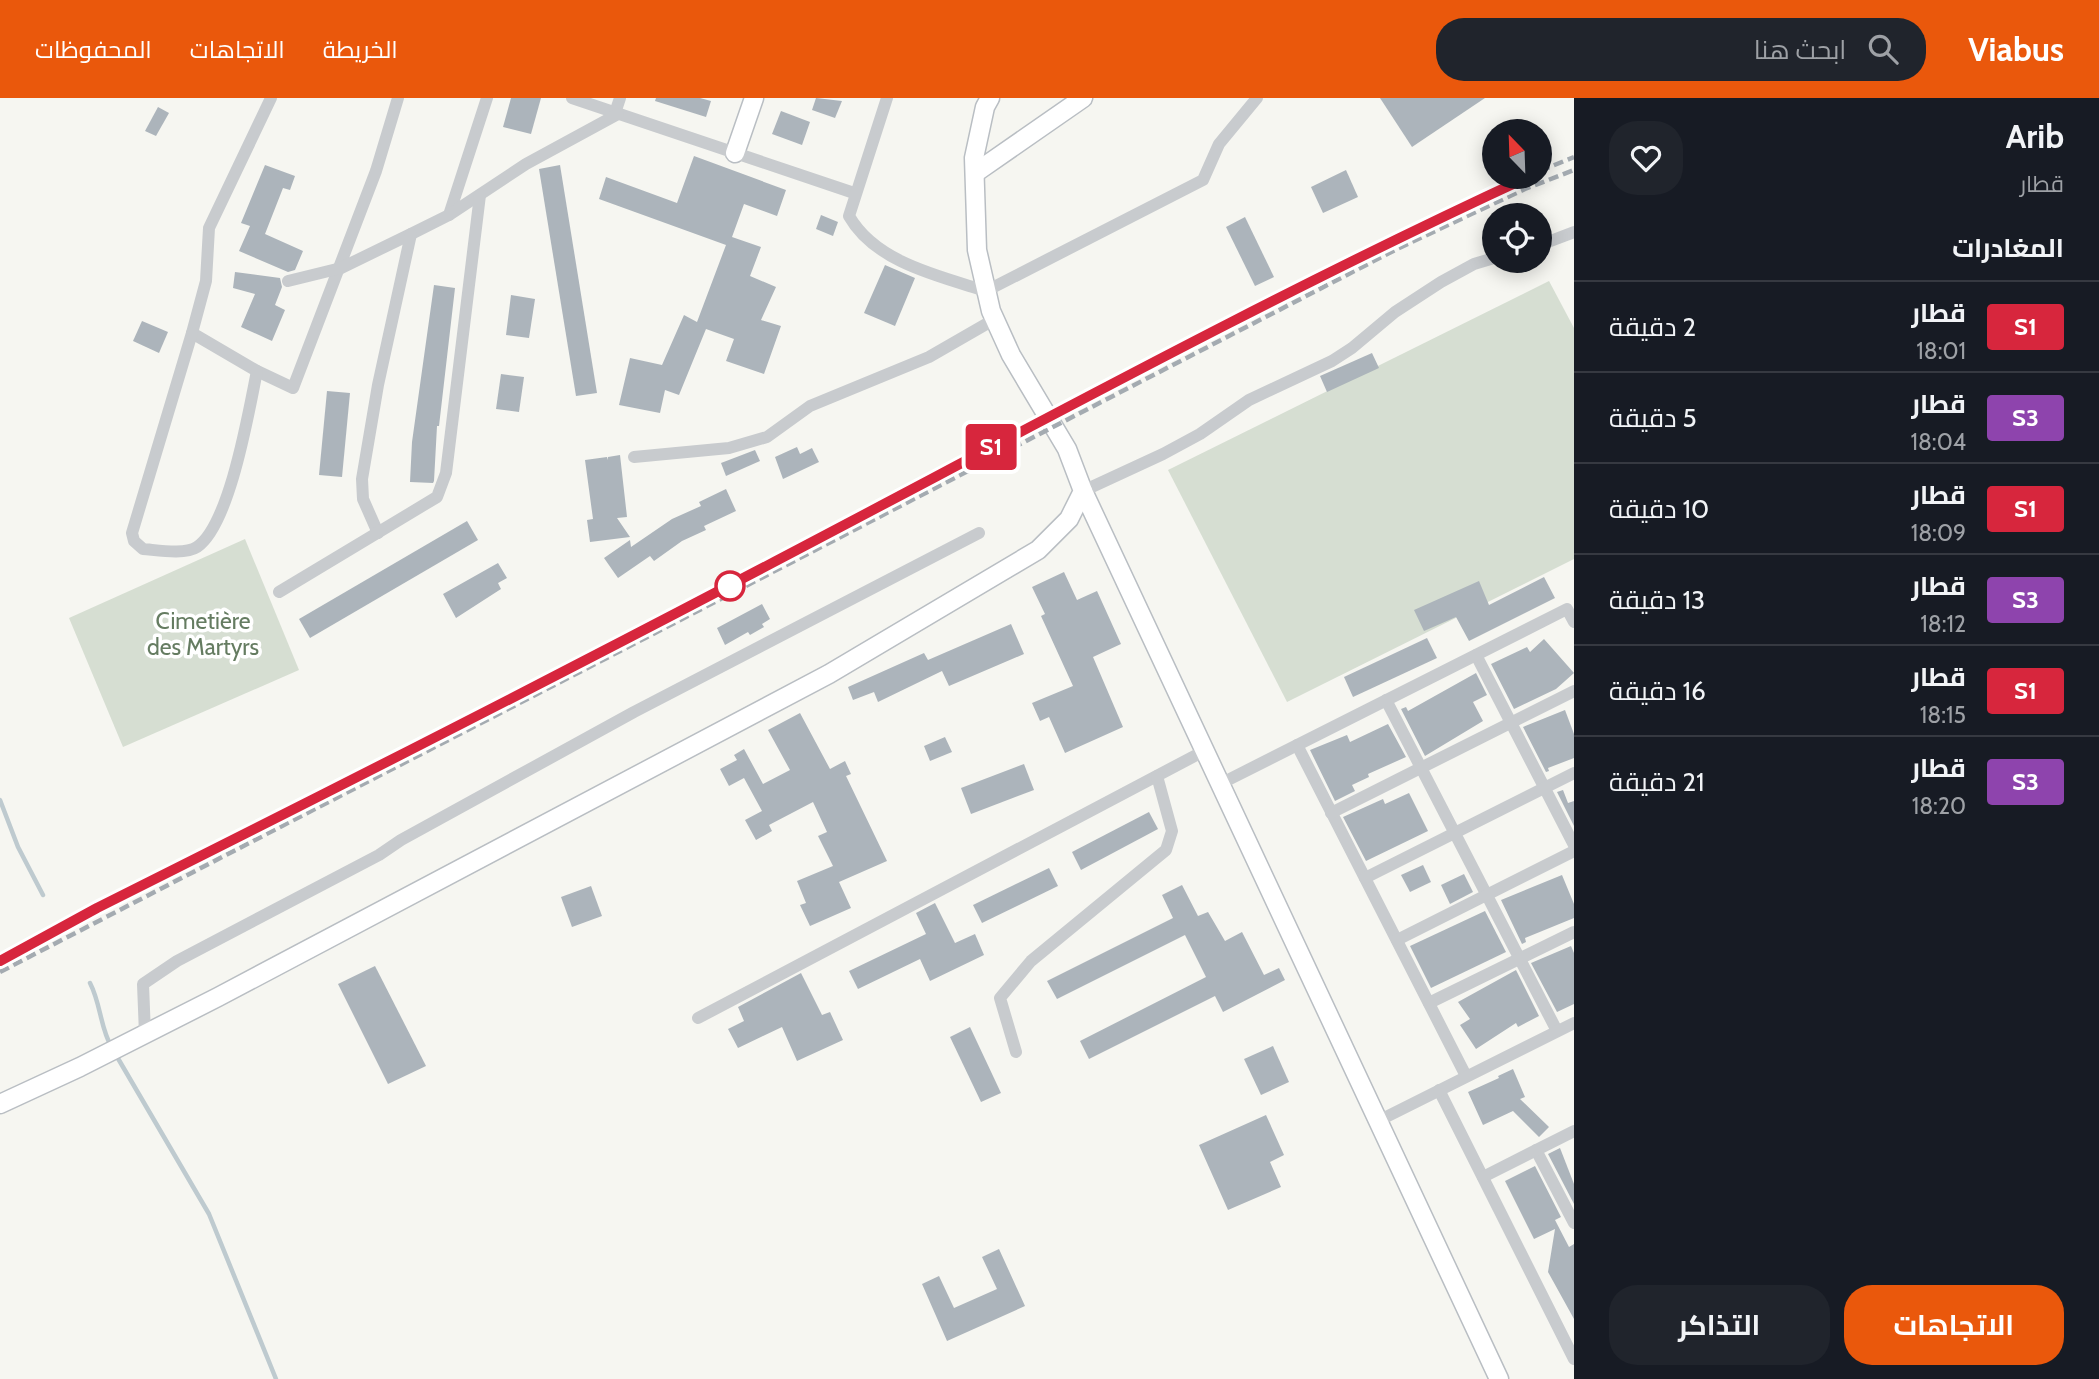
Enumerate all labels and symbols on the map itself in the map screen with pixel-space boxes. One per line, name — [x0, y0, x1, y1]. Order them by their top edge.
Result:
north arrow — [1482, 119, 1552, 189]
line badge: S1 — [960, 424, 1023, 470]
unlabelled marker — [715, 571, 745, 601]
park label: Cimetière des Martyrs — [147, 607, 259, 661]

